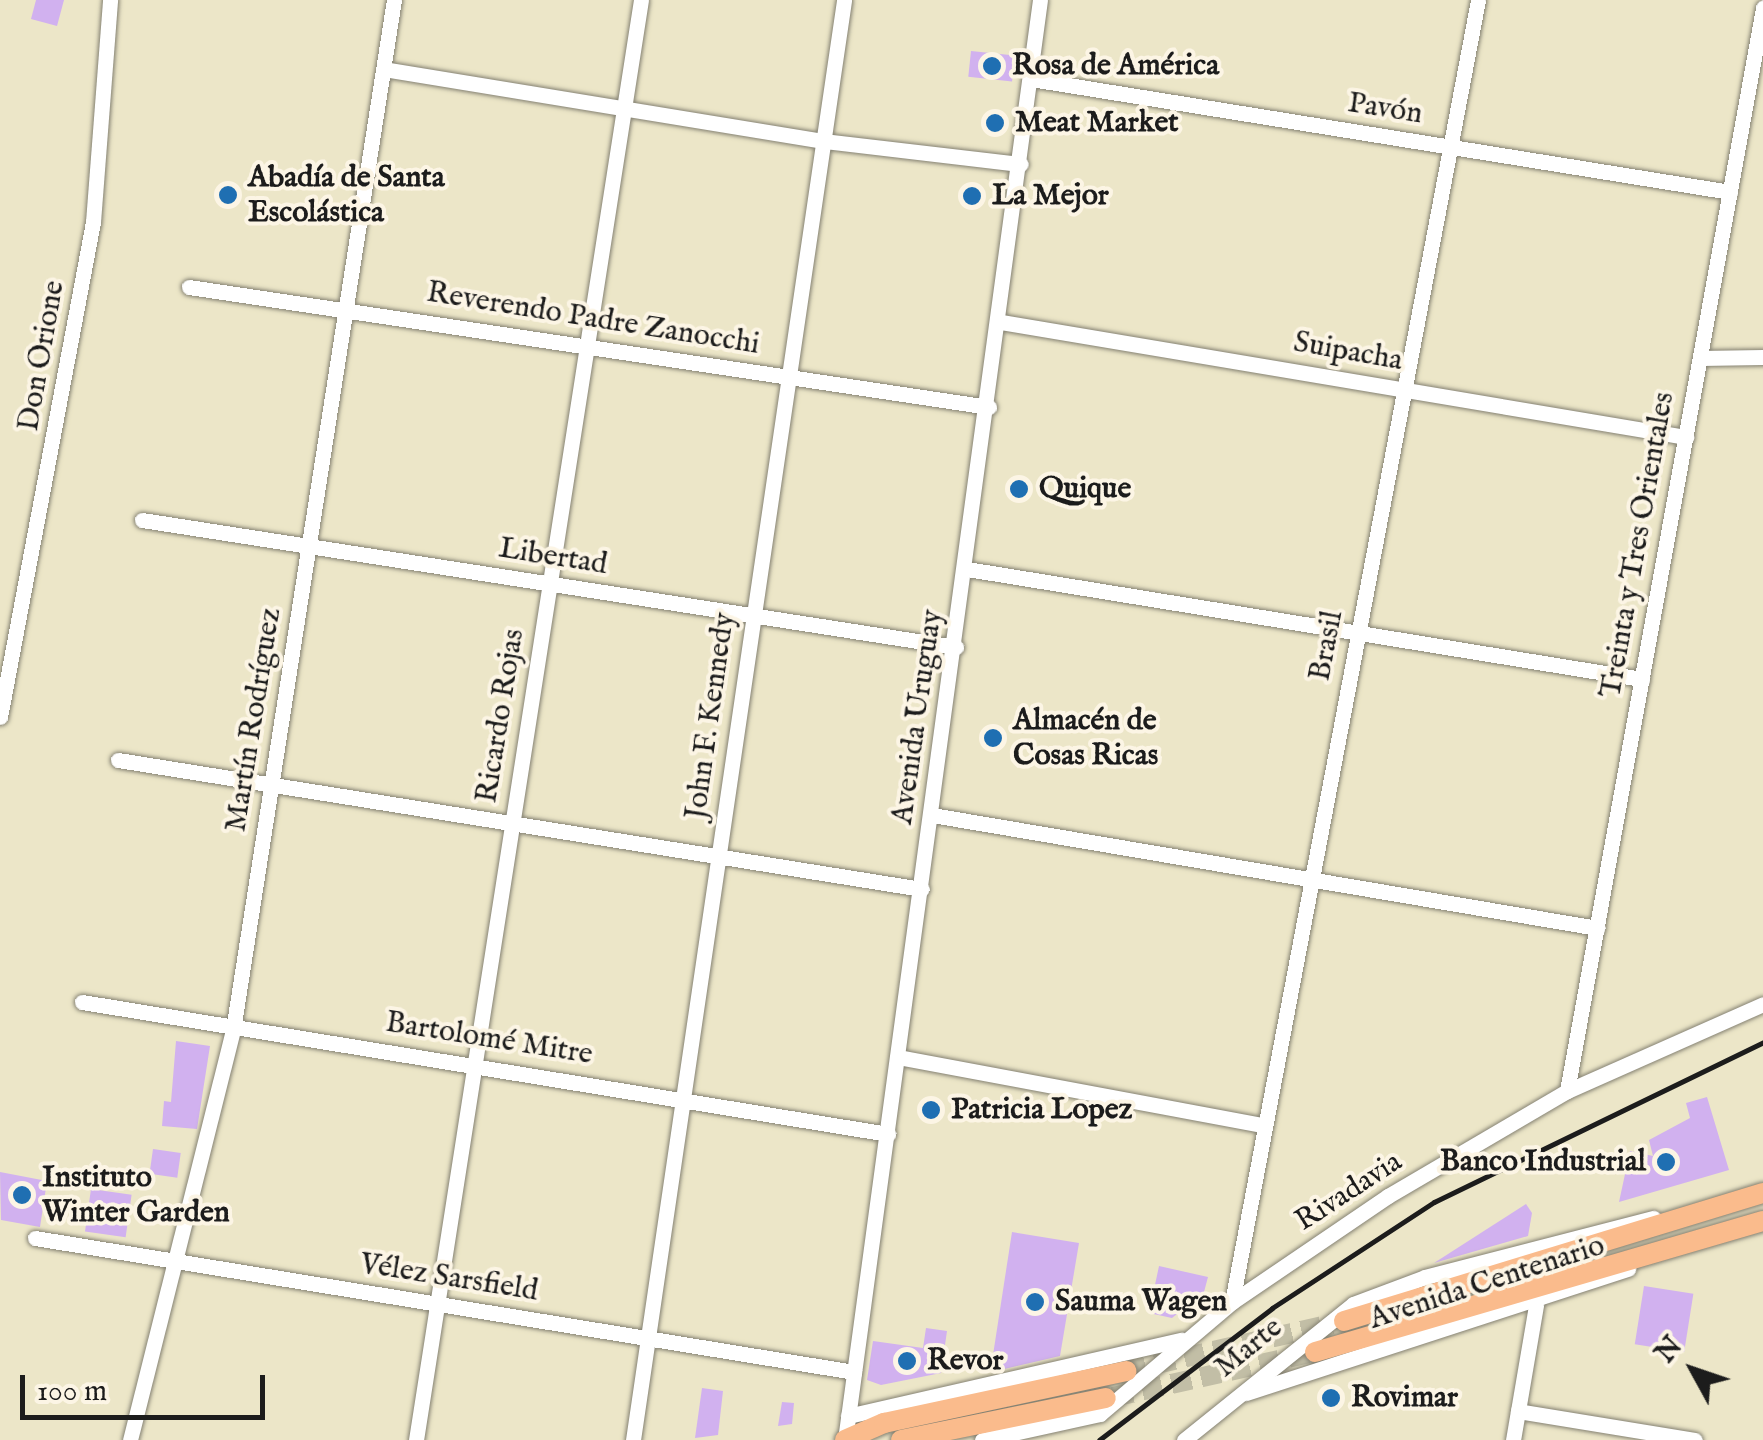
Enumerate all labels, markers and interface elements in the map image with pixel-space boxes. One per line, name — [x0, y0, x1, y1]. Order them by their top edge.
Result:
place label: Rosa de América — [1012, 48, 1219, 84]
marker: Rosa de América — [981, 55, 1003, 77]
street label: Pavón — [1345, 85, 1425, 133]
place label: Meat Market — [1015, 105, 1179, 141]
marker: Meat Market — [984, 112, 1006, 134]
place label: Abadía de Santa Escolástica — [248, 160, 445, 230]
place label: La Mejor — [992, 178, 1109, 214]
marker: Abadía de Santa Escolástica — [217, 184, 239, 206]
marker: La Mejor — [961, 185, 983, 207]
street label: Reverendo Padre Zanocchi — [424, 275, 762, 363]
street label: Don Orione — [11, 278, 73, 434]
street label: Suipacha — [1291, 325, 1405, 379]
street label: Treinta y Tres Orientales — [1593, 389, 1683, 701]
place label: Quique — [1039, 471, 1131, 507]
marker: Quique — [1008, 478, 1030, 500]
street label: Libertad — [496, 531, 610, 583]
street label: Martín Rodríguez — [219, 605, 289, 835]
street label: Avenida Uruguay — [885, 607, 951, 827]
street label: Brasil — [1303, 608, 1351, 684]
street label: John F. Kennedy — [679, 610, 743, 822]
street label: Ricardo Rojas — [469, 626, 533, 806]
place label: Almacén de Cosas Ricas — [1013, 703, 1158, 774]
marker: Almacén de Cosas Ricas — [982, 727, 1004, 749]
street label: Bartolomé Mitre — [383, 1005, 595, 1073]
place label: Patricia Lopez — [951, 1092, 1132, 1128]
marker: Patricia Lopez — [920, 1099, 942, 1121]
street label: Rivadavia — [1289, 1144, 1409, 1240]
place label: Banco Industrial — [1440, 1144, 1646, 1180]
marker: Banco Industrial — [1655, 1151, 1677, 1173]
place label: Instituto Winter Garden — [42, 1160, 230, 1230]
marker: Instituto Winter Garden — [11, 1184, 33, 1206]
street label: Avenida Centenario — [1365, 1228, 1609, 1338]
street label: Vélez Sarsfield — [358, 1246, 540, 1310]
place label: Sauma Wagen — [1055, 1284, 1227, 1320]
marker: Sauma Wagen — [1024, 1291, 1046, 1313]
street label: Marte — [1208, 1310, 1290, 1386]
north arrow — [1643, 1320, 1743, 1420]
text: N — [1648, 1330, 1691, 1371]
place label: Revor — [927, 1343, 1004, 1379]
marker: Revor — [896, 1350, 918, 1372]
scale bar — [25, 1355, 270, 1417]
text: 100 m — [37, 1373, 107, 1411]
place label: Rovimar — [1351, 1380, 1458, 1416]
marker: Rovimar — [1320, 1387, 1342, 1409]

